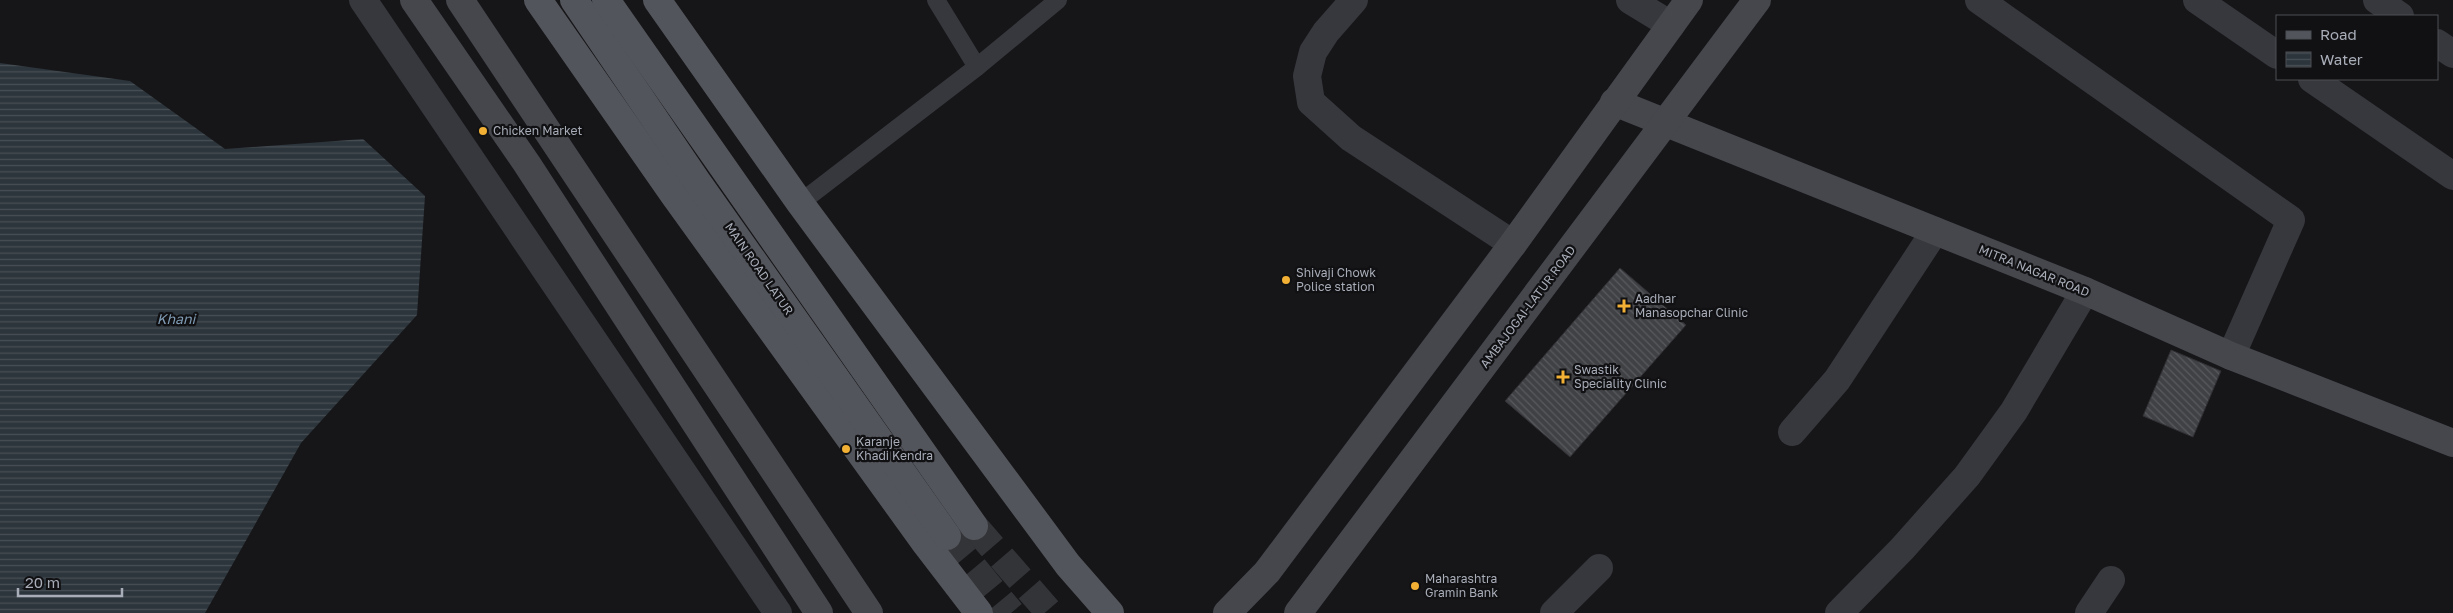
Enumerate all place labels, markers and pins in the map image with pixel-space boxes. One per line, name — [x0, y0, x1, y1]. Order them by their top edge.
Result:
place label: Chicken Market — [493, 123, 582, 138]
marker: Chicken Market — [477, 125, 489, 137]
place label: Shivaji Chowk Police station — [1296, 265, 1376, 294]
marker: Shivaji Chowk Police station — [1280, 274, 1292, 286]
place label: Aadhar Manasopchar Clinic — [1635, 291, 1748, 320]
marker: Aadhar Manasopchar Clinic — [1617, 299, 1631, 313]
place label: Swastik Speciality Clinic — [1574, 362, 1667, 391]
marker: Swastik Speciality Clinic — [1556, 370, 1570, 384]
place label: Karanje Khadi Kendra — [856, 434, 933, 463]
marker: Karanje Khadi Kendra — [840, 443, 852, 455]
place label: Maharashtra Gramin Bank — [1425, 571, 1498, 600]
marker: Maharashtra Gramin Bank — [1409, 580, 1421, 592]

